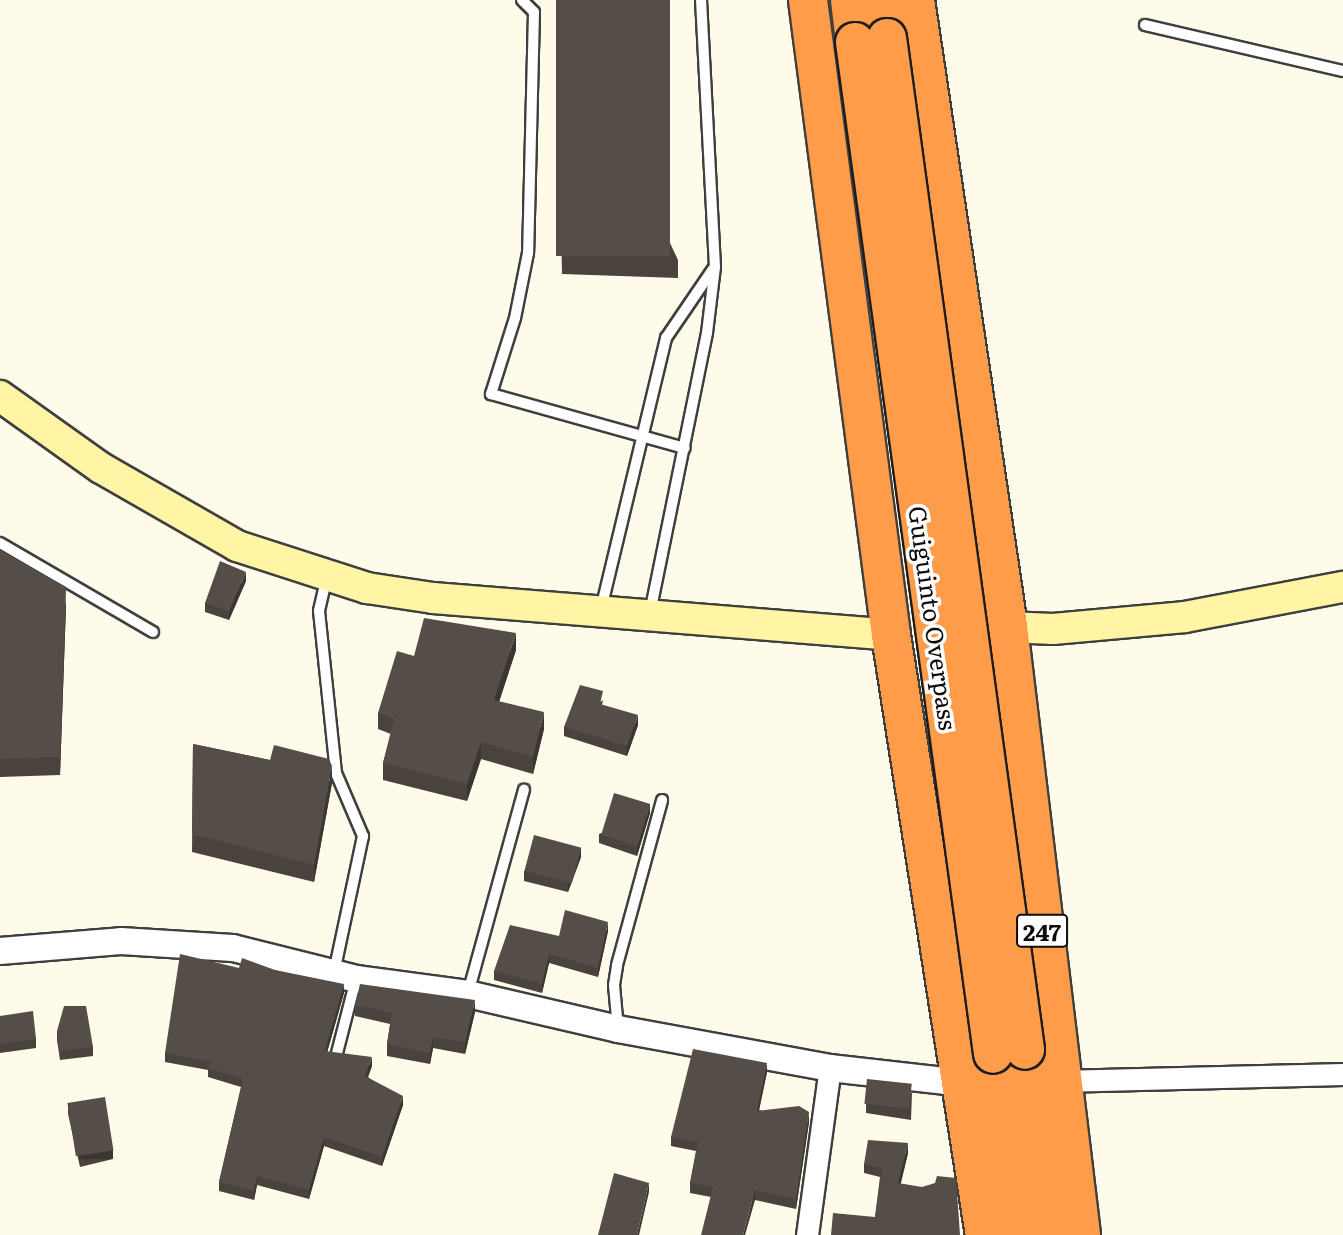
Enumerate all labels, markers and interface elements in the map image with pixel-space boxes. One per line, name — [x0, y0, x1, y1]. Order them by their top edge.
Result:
street label: Guiguinto Overpass — [904, 504, 964, 732]
road number: 247 — [1016, 912, 1068, 950]

